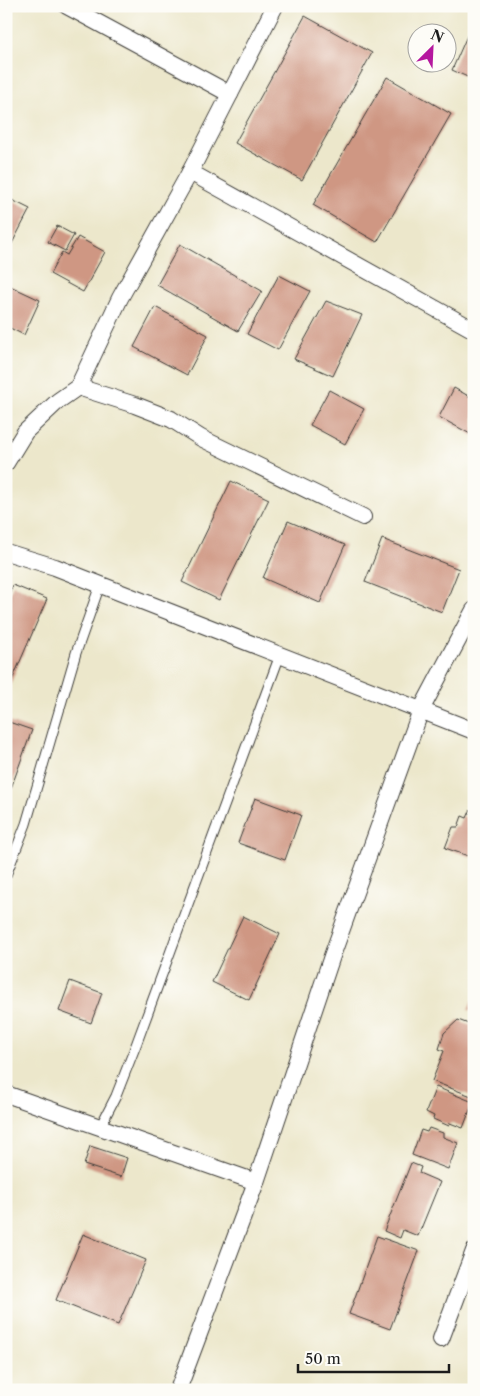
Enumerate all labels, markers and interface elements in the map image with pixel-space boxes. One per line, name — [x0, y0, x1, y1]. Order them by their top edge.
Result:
north arrow — [408, 22, 458, 72]
text: N — [428, 25, 447, 47]
scale bar — [298, 1341, 449, 1373]
text: 50 m — [305, 1349, 341, 1368]

